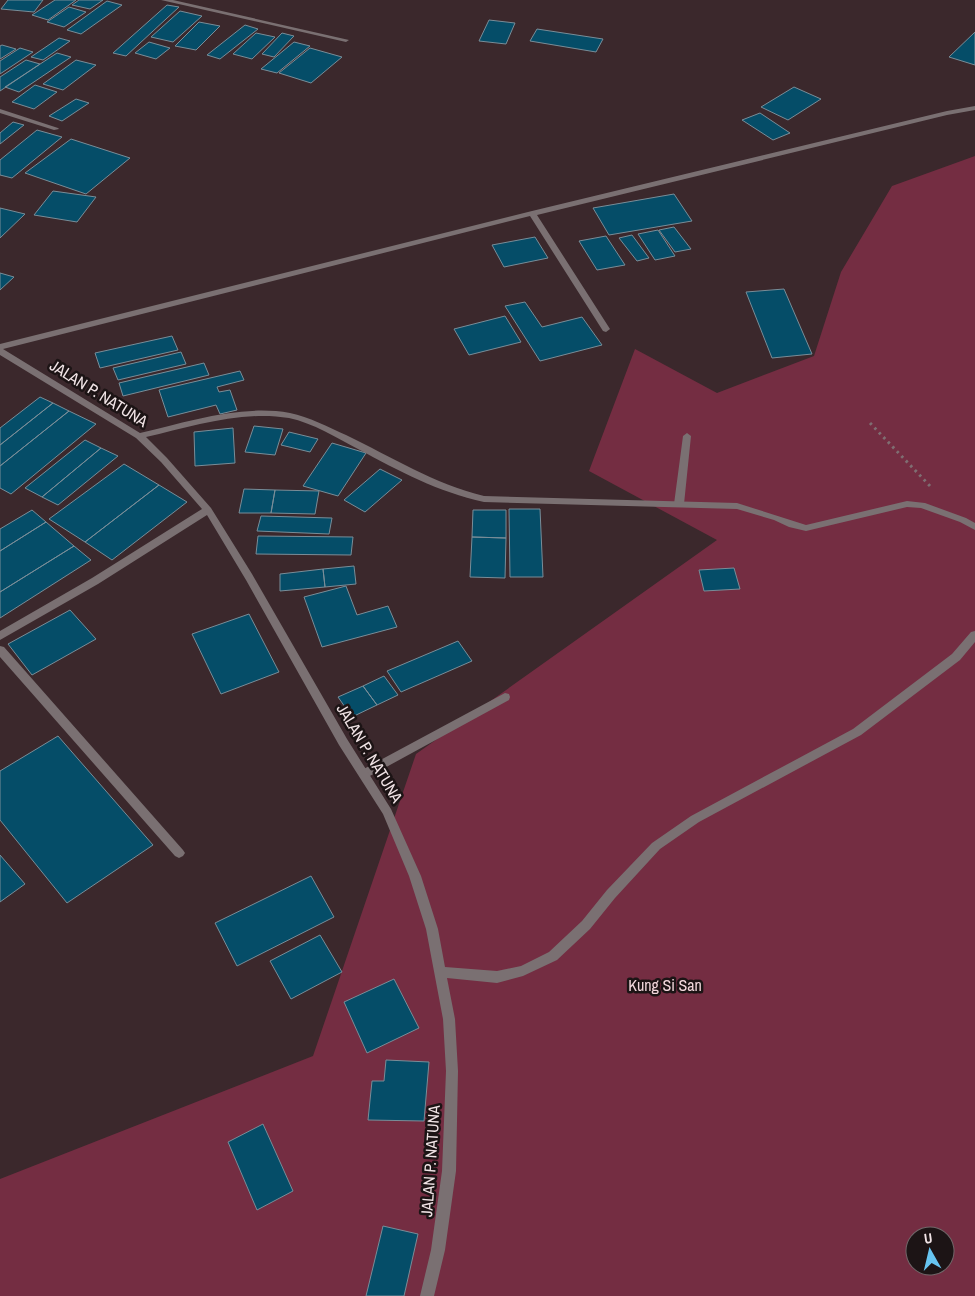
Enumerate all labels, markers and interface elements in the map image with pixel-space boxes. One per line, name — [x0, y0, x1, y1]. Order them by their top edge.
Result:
street label: JALAN P. NATUNA — [46, 354, 152, 432]
street label: JALAN P. NATUNA — [332, 699, 408, 807]
park label: Kung Si San — [628, 974, 702, 996]
street label: JALAN P. NATUNA — [415, 1104, 445, 1218]
north arrow — [905, 1226, 955, 1276]
text: U — [923, 1229, 934, 1248]

